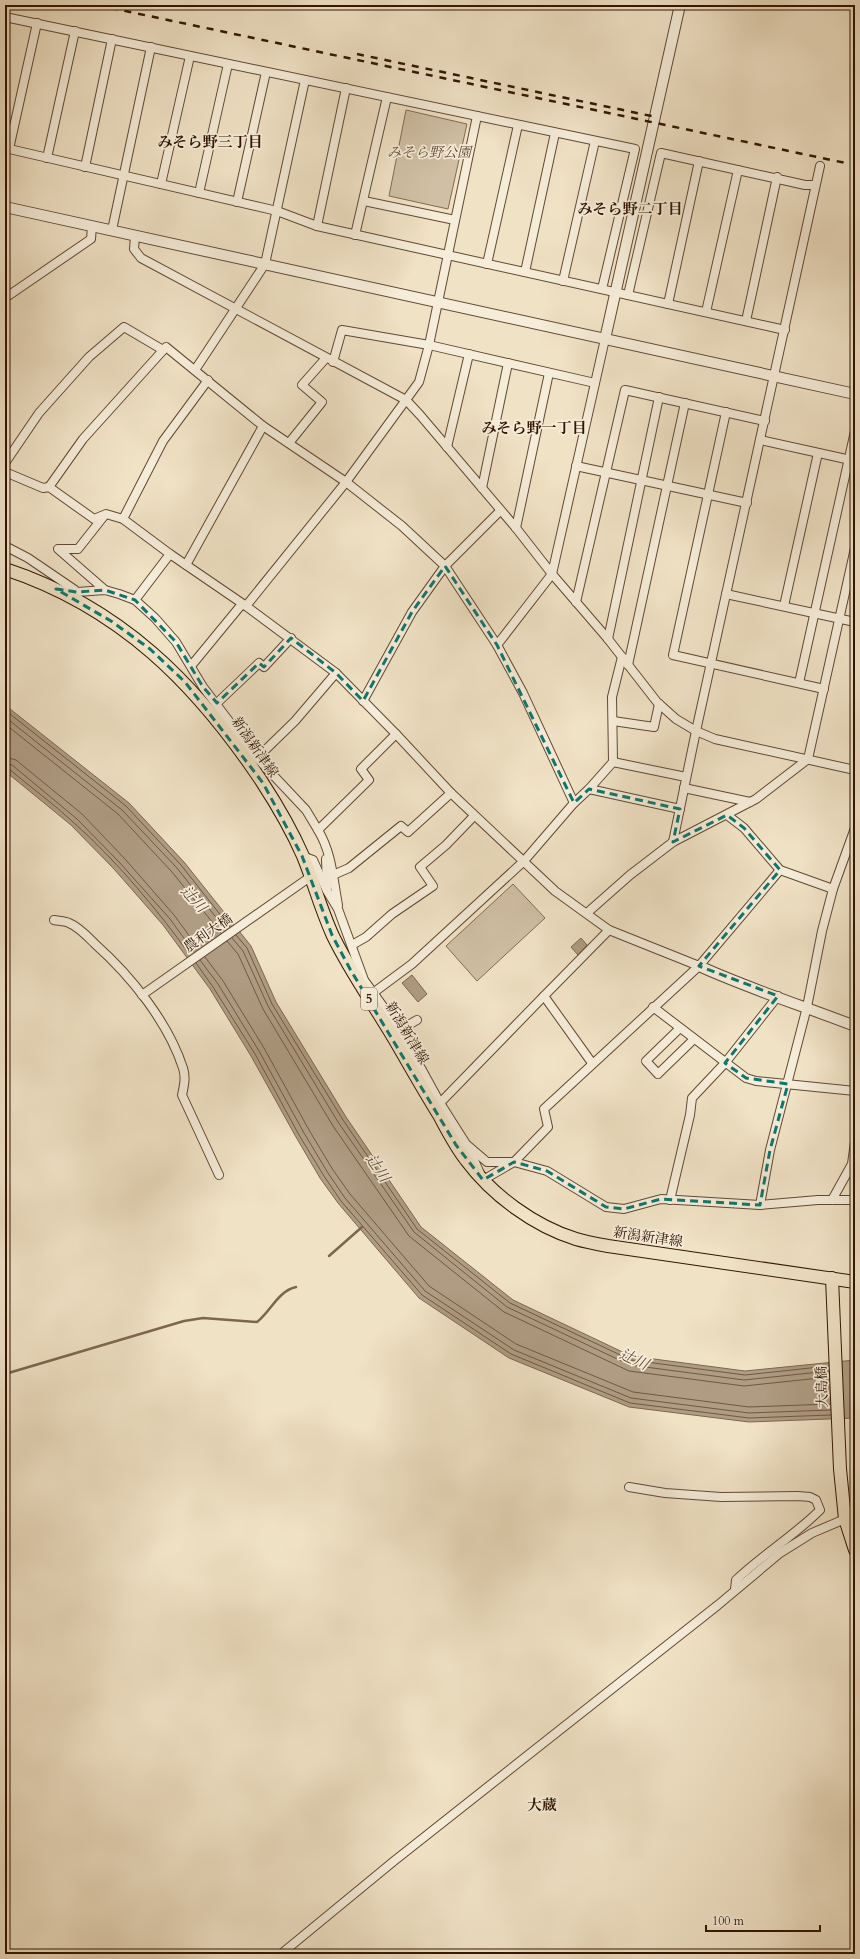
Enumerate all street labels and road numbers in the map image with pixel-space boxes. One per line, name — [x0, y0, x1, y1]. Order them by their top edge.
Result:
street label: 新潟新津線 — [227, 713, 283, 781]
street label: 農利大橋 — [180, 909, 236, 957]
road number: 5 — [361, 988, 377, 1010]
street label: 新潟新津線 — [381, 998, 433, 1068]
street label: 新潟新津線 — [612, 1223, 684, 1251]
street label: 大島橋 — [812, 1366, 832, 1408]

